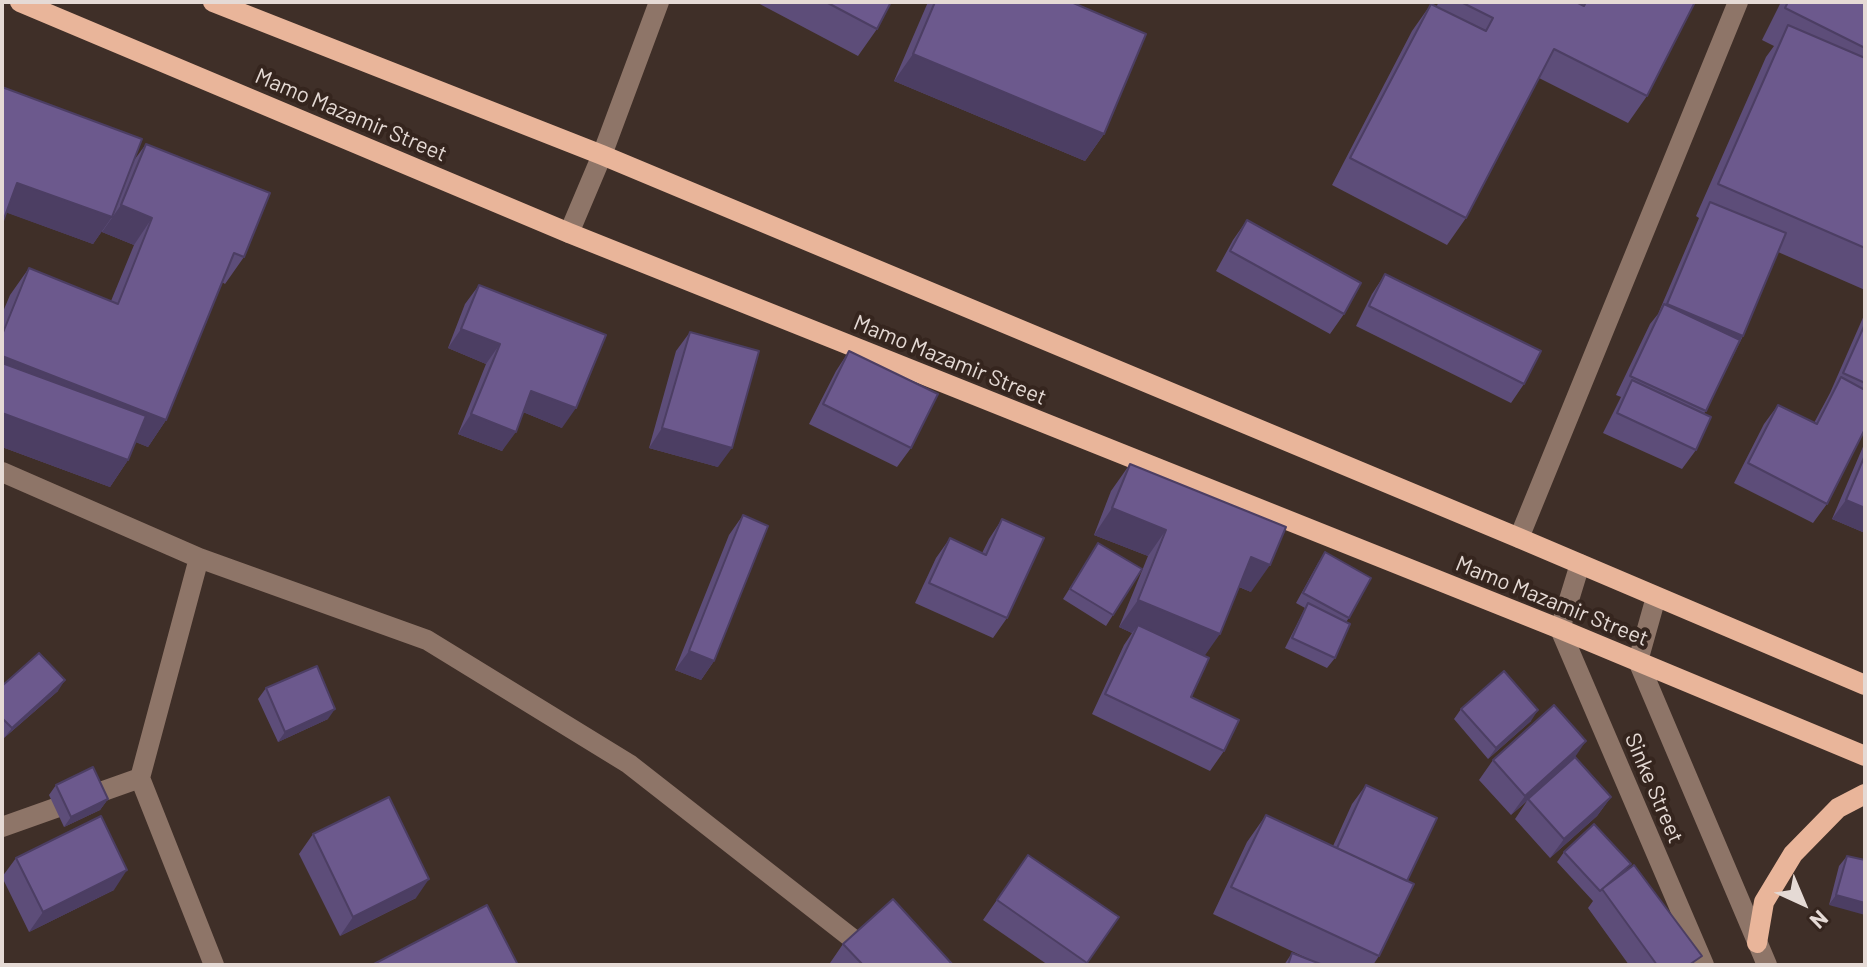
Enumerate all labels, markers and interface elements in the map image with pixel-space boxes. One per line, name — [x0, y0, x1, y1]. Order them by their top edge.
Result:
street label: Mamo Mazamir Street — [251, 63, 451, 167]
street label: Mamo Mazamir Street — [850, 309, 1050, 411]
street label: Mamo Mazamir Street — [1452, 550, 1652, 652]
street label: Sinke Street — [1619, 729, 1689, 847]
north arrow — [1763, 863, 1843, 943]
text: N — [1805, 906, 1834, 935]

